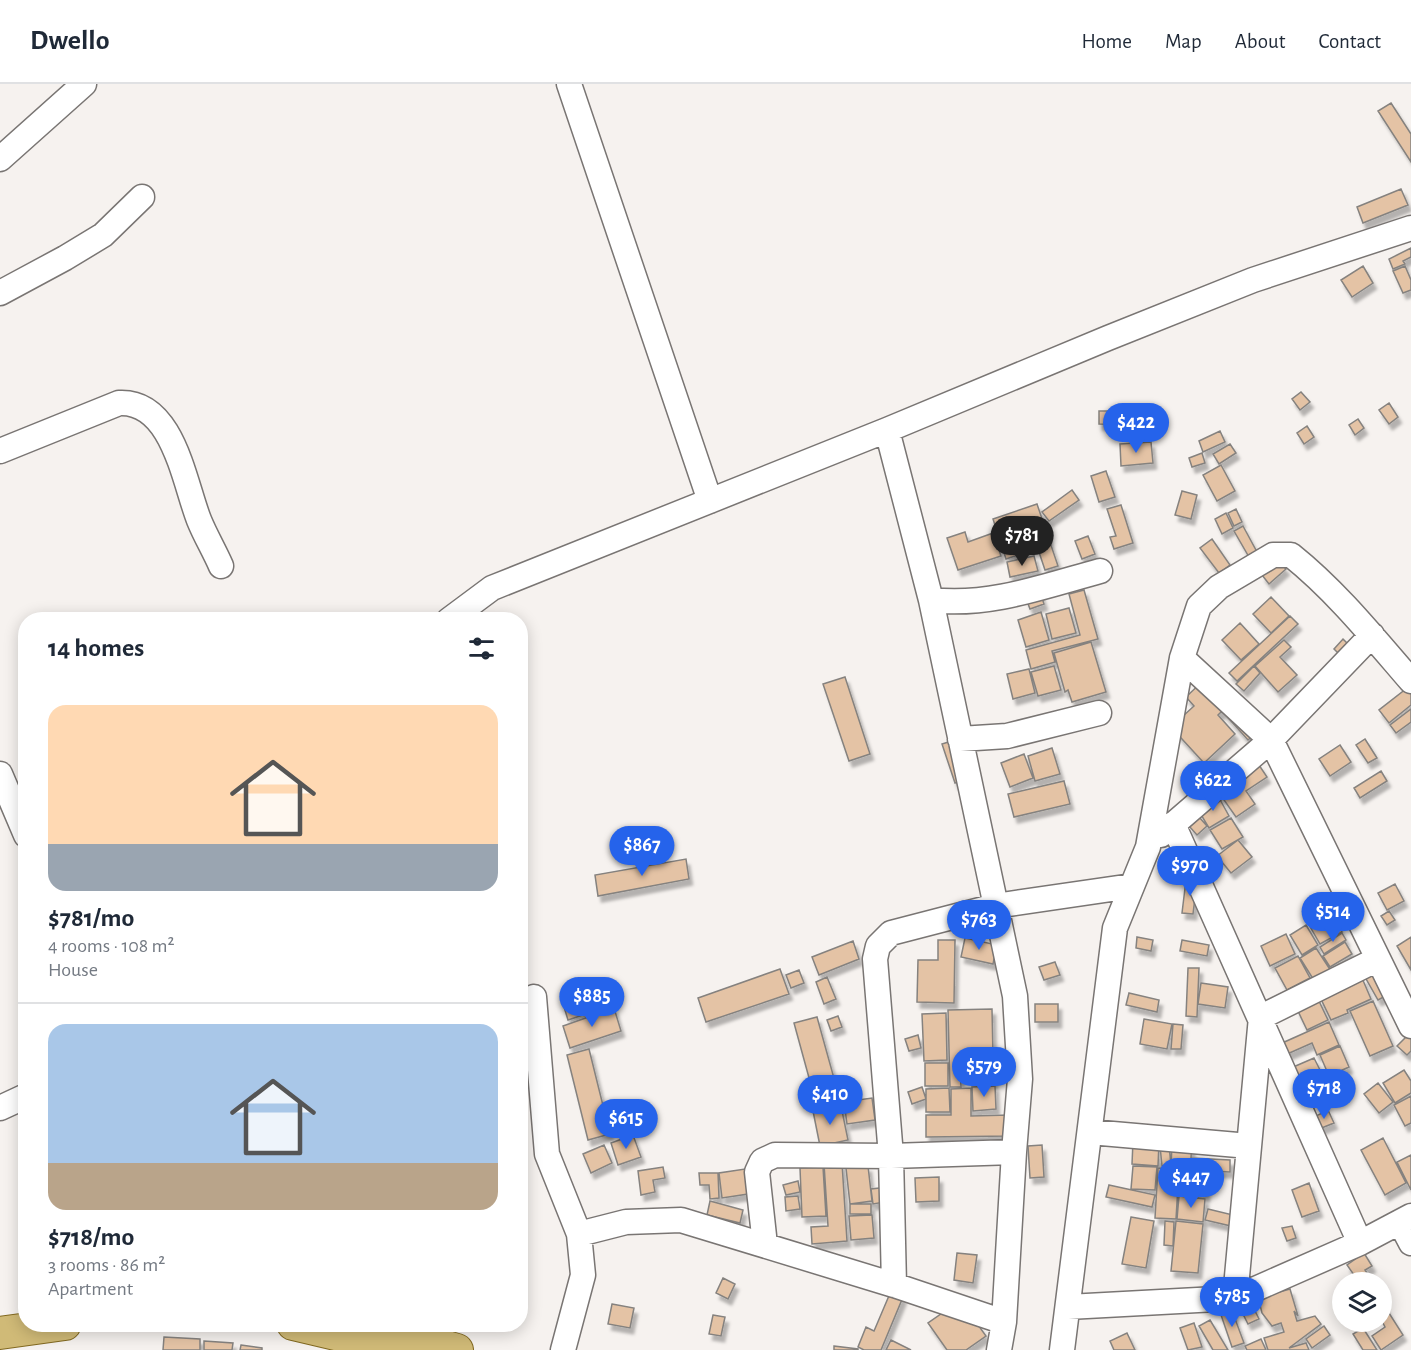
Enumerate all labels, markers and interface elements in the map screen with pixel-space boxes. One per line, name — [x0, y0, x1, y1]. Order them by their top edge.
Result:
text: Dwello — [30, 27, 109, 55]
text: Home — [1081, 31, 1132, 52]
text: Map — [1165, 31, 1202, 52]
text: About — [1235, 31, 1285, 52]
text: Contact — [1318, 31, 1381, 52]
pin: $422 — [1100, 403, 1172, 454]
text: $422 — [1117, 412, 1155, 432]
pin: $781 — [986, 516, 1058, 567]
text: $781 — [1005, 525, 1039, 545]
icon: filters — [465, 632, 498, 665]
text: 14 homes — [48, 635, 144, 661]
icon: home — [219, 744, 327, 852]
pin: $622 — [1177, 761, 1249, 812]
text: $622 — [1194, 770, 1232, 790]
pin: $867 — [606, 826, 678, 877]
text: $867 — [623, 835, 661, 855]
pin: $970 — [1154, 846, 1226, 897]
text: $970 — [1171, 855, 1209, 875]
pin: $514 — [1297, 892, 1369, 943]
pin: $763 — [943, 900, 1015, 951]
text: $514 — [1316, 901, 1350, 921]
text: $781/mo — [48, 905, 134, 931]
text: $763 — [961, 909, 997, 929]
text: 4 rooms · 108 m² — [48, 936, 175, 956]
text: House — [48, 960, 98, 980]
pin: $885 — [556, 977, 628, 1028]
text: $885 — [573, 986, 611, 1006]
pin: $579 — [948, 1047, 1020, 1098]
text: $579 — [966, 1056, 1002, 1076]
icon: home — [219, 1063, 327, 1171]
pin: $718 — [1288, 1069, 1360, 1120]
pin: $410 — [794, 1075, 866, 1126]
text: $718 — [1307, 1078, 1341, 1098]
text: $410 — [812, 1084, 848, 1104]
pin: $615 — [590, 1099, 662, 1150]
text: $615 — [609, 1108, 643, 1128]
pin: $447 — [1155, 1158, 1227, 1209]
text: $447 — [1172, 1167, 1210, 1187]
text: $718/mo — [48, 1224, 134, 1250]
text: 3 rooms · 86 m² — [48, 1255, 165, 1275]
map controls — [1332, 1272, 1392, 1332]
button: layers — [1332, 1272, 1392, 1332]
pin: $785 — [1196, 1277, 1268, 1328]
text: Apartment — [48, 1279, 133, 1299]
text: $785 — [1214, 1286, 1250, 1306]

